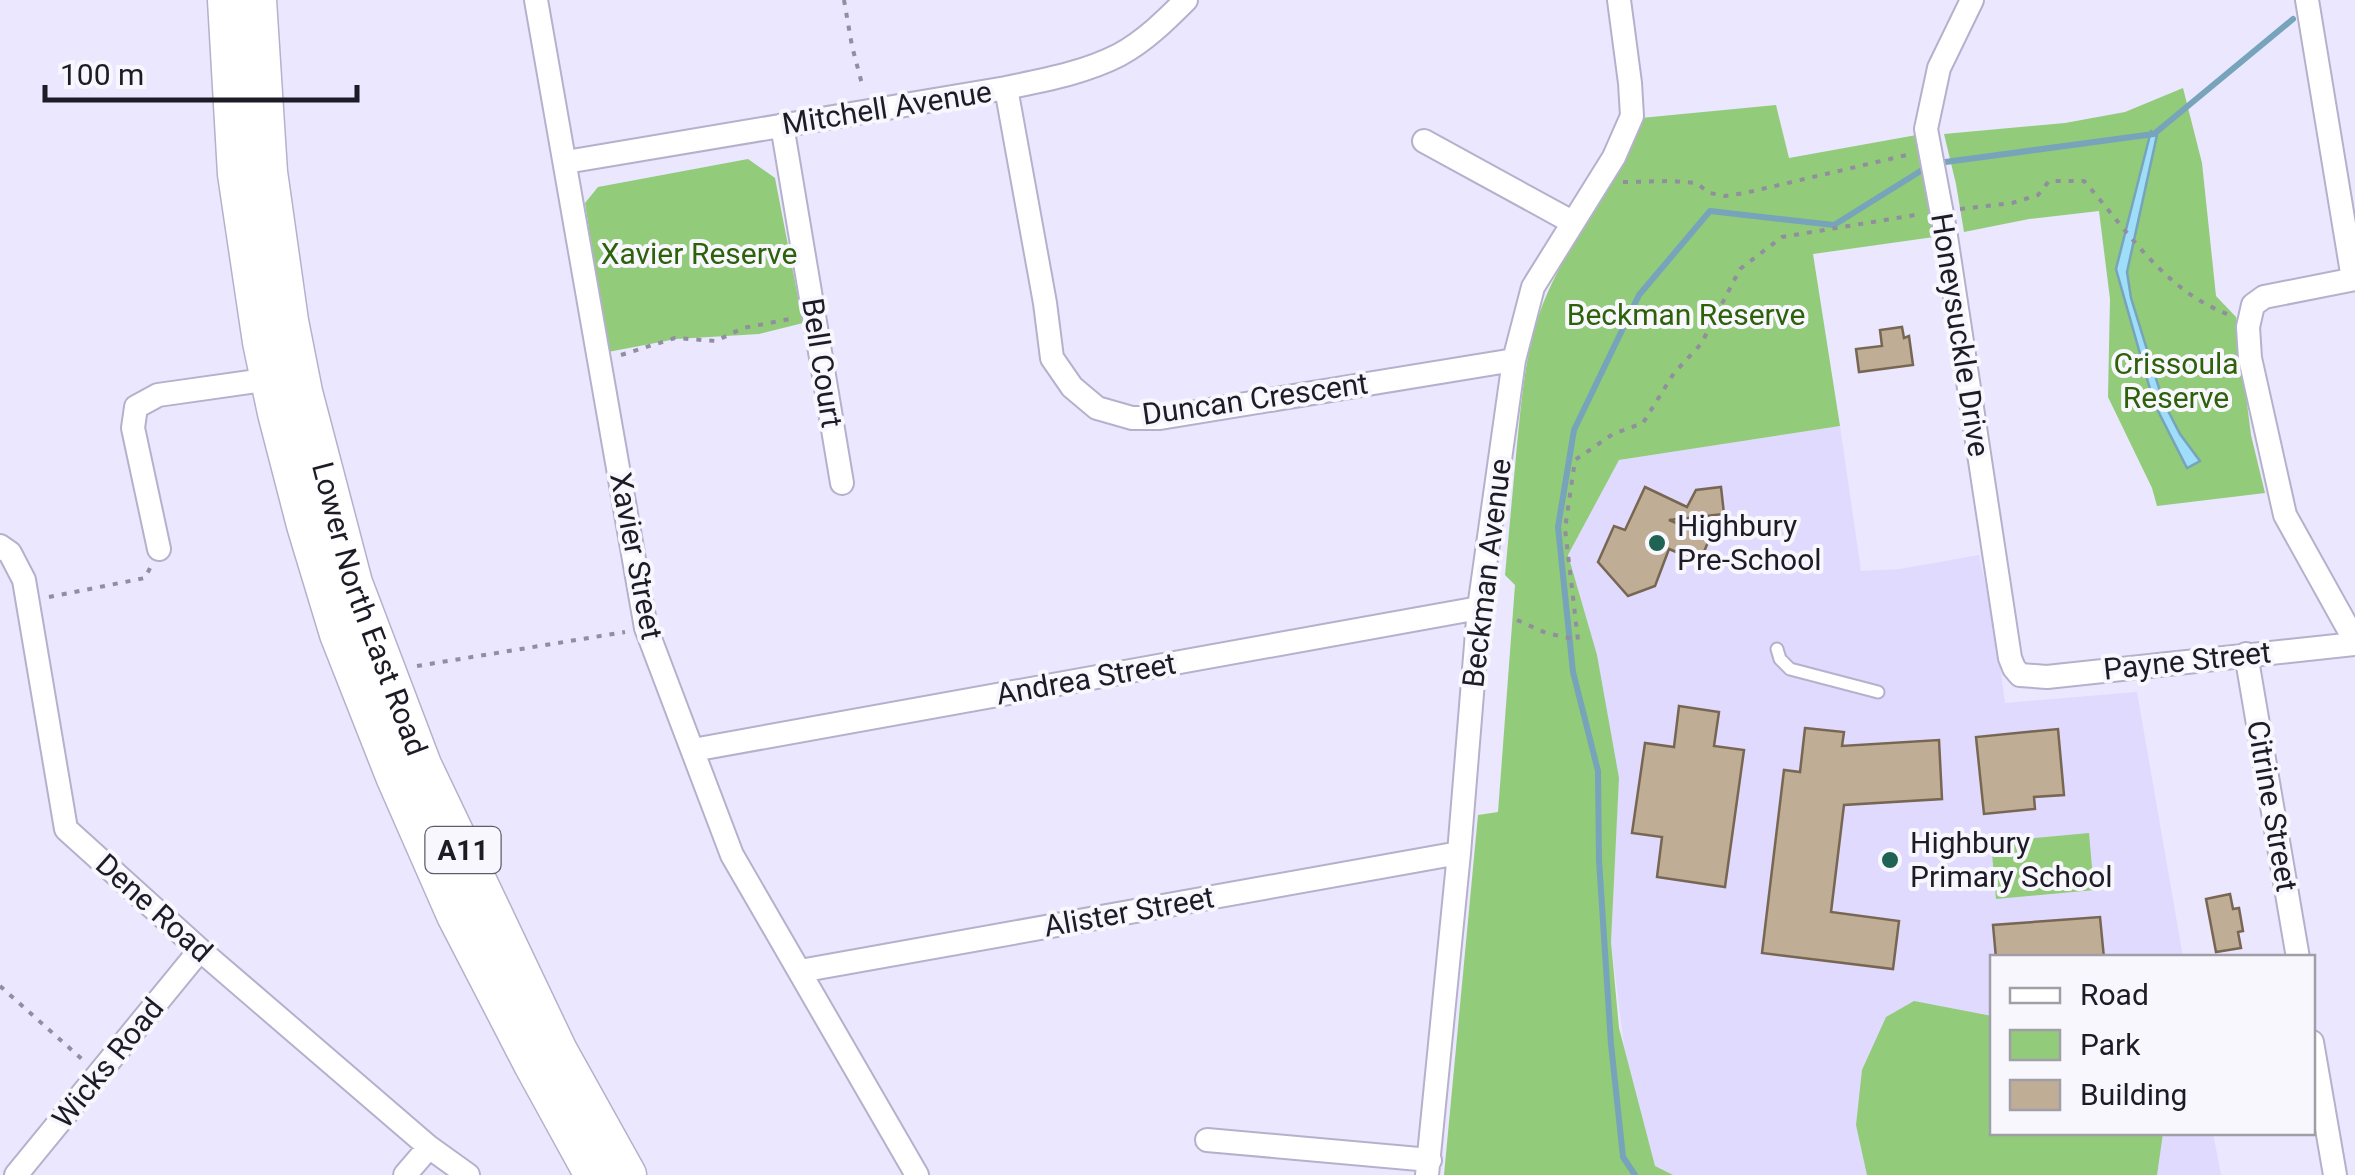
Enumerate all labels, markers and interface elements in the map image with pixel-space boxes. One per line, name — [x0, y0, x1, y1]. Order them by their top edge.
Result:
scale bar — [45, 40, 358, 102]
text: 100 m — [60, 57, 144, 92]
street label: Mitchell Avenue — [780, 74, 994, 141]
street label: Honeysuckle Drive — [1924, 211, 1997, 459]
park label: Xavier Reserve — [601, 236, 797, 271]
street label: Bell Court — [795, 296, 850, 430]
park label: Beckman Reserve — [1567, 297, 1805, 332]
park label: Crissoula Reserve — [2113, 346, 2239, 415]
street label: Duncan Crescent — [1140, 365, 1370, 432]
street label: Beckman Avenue — [1455, 457, 1518, 689]
street label: Lower North East Road — [305, 458, 435, 760]
street label: Xavier Street — [603, 469, 670, 642]
place label: Highbury Pre-School — [1677, 508, 1822, 577]
marker: Highbury Pre-School — [1646, 532, 1668, 554]
street label: Payne Street — [2102, 634, 2272, 687]
street label: Andrea Street — [993, 645, 1178, 712]
street label: Citrine Street — [2240, 718, 2305, 894]
place label: Highbury Primary School — [1910, 825, 2113, 894]
road number: A11 — [426, 827, 500, 873]
street label: Dene Road — [89, 846, 220, 969]
marker: Highbury Primary School — [1879, 849, 1901, 871]
street label: Alister Street — [1041, 879, 1217, 944]
legend — [1990, 955, 2315, 1135]
text: Road — [2080, 977, 2149, 1012]
street label: Wicks Road — [45, 991, 170, 1135]
text: Park — [2080, 1027, 2141, 1062]
text: Building — [2080, 1077, 2187, 1112]

